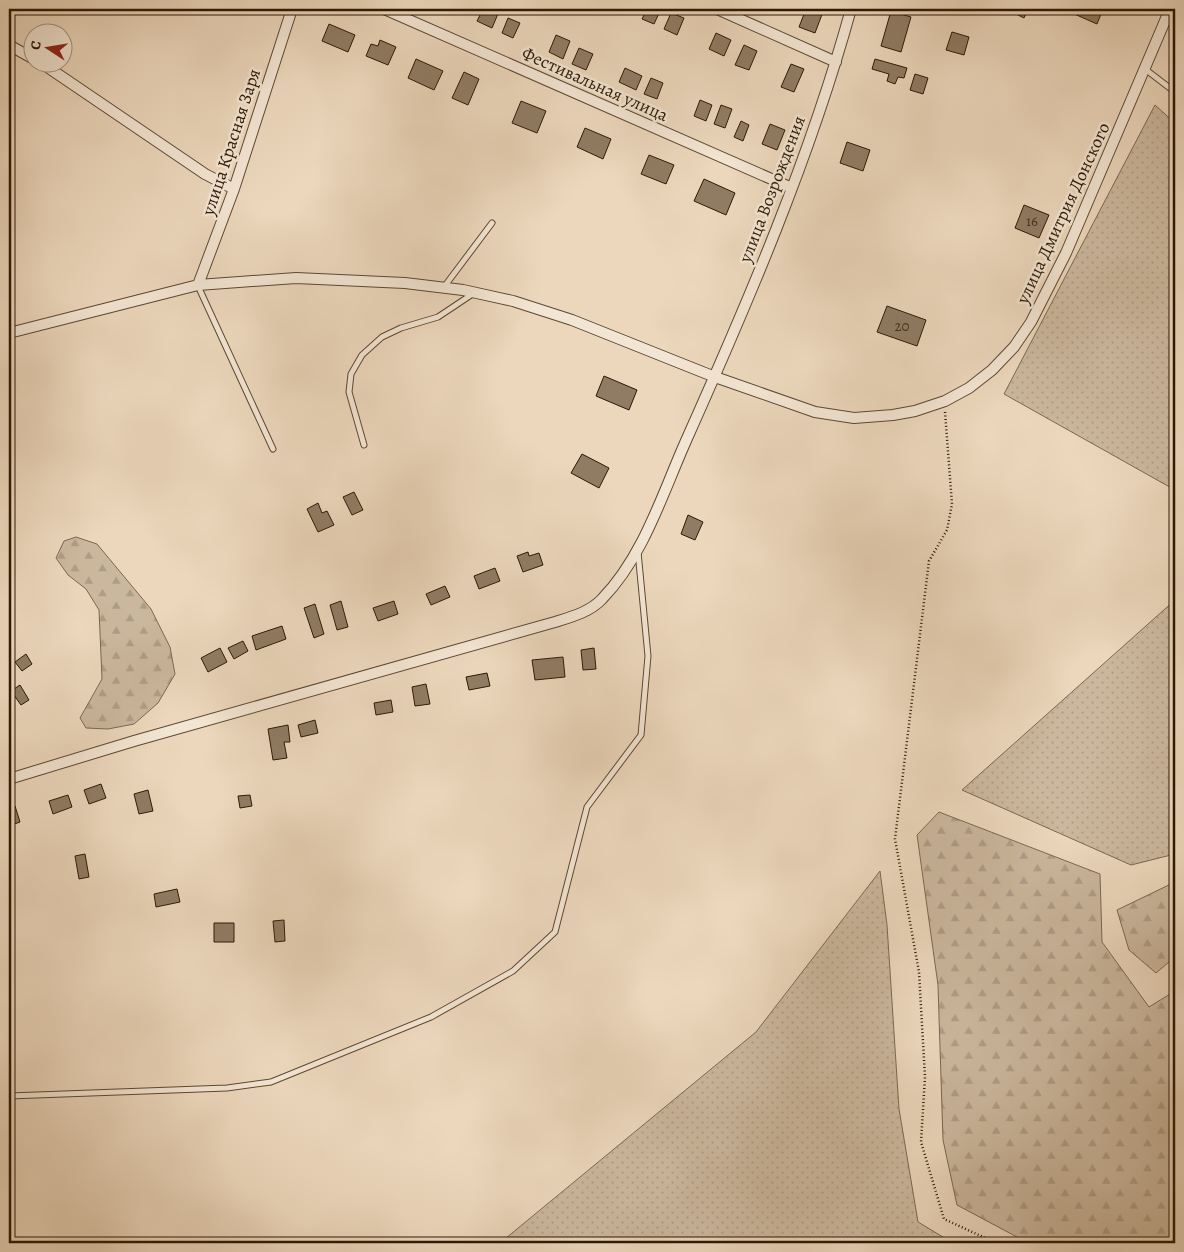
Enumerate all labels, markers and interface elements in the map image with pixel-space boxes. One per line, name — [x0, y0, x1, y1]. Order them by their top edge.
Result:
north arrow — [22, 22, 72, 72]
text: С — [26, 39, 46, 52]
street label: Фестивальная улица — [518, 41, 673, 127]
street label: улица Красная Заря — [196, 66, 266, 219]
street label: улица Возрождения — [733, 112, 811, 267]
street label: улица Дмитрия Донского — [1010, 118, 1116, 308]
house number: 16 — [1026, 211, 1038, 231]
house number: 20 — [894, 316, 910, 336]

